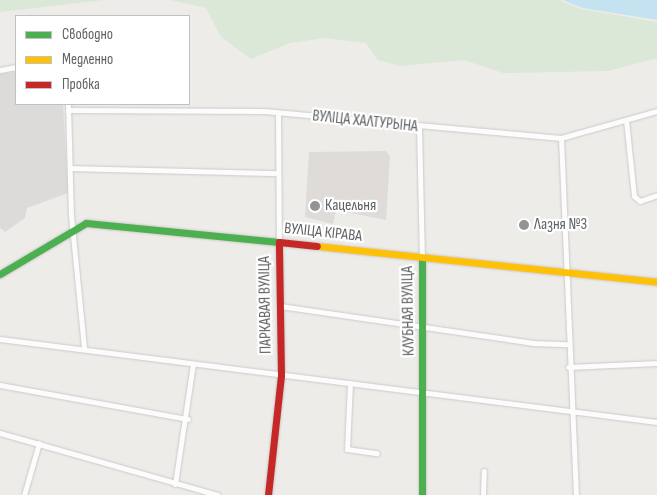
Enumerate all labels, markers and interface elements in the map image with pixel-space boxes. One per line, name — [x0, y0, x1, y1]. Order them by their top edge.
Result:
legend — [15, 15, 190, 105]
text: Свободно — [62, 25, 113, 44]
text: Медленно — [62, 50, 113, 69]
text: Пробка — [62, 75, 100, 94]
street label: ВУЛІЦА ХАЛТУРЫНА — [311, 107, 419, 137]
place label: Кацельня — [325, 196, 376, 216]
marker: Кацельня — [309, 200, 321, 212]
place label: Лазня №3 — [534, 215, 587, 235]
street label: ВУЛІЦА КІРАВА — [283, 219, 363, 247]
marker: Лазня №3 — [518, 219, 530, 231]
street label: ПАРКАВАЯ ВУЛІЦА — [256, 256, 276, 354]
street label: КЛУБНАЯ ВУЛІЦА — [399, 266, 419, 356]

